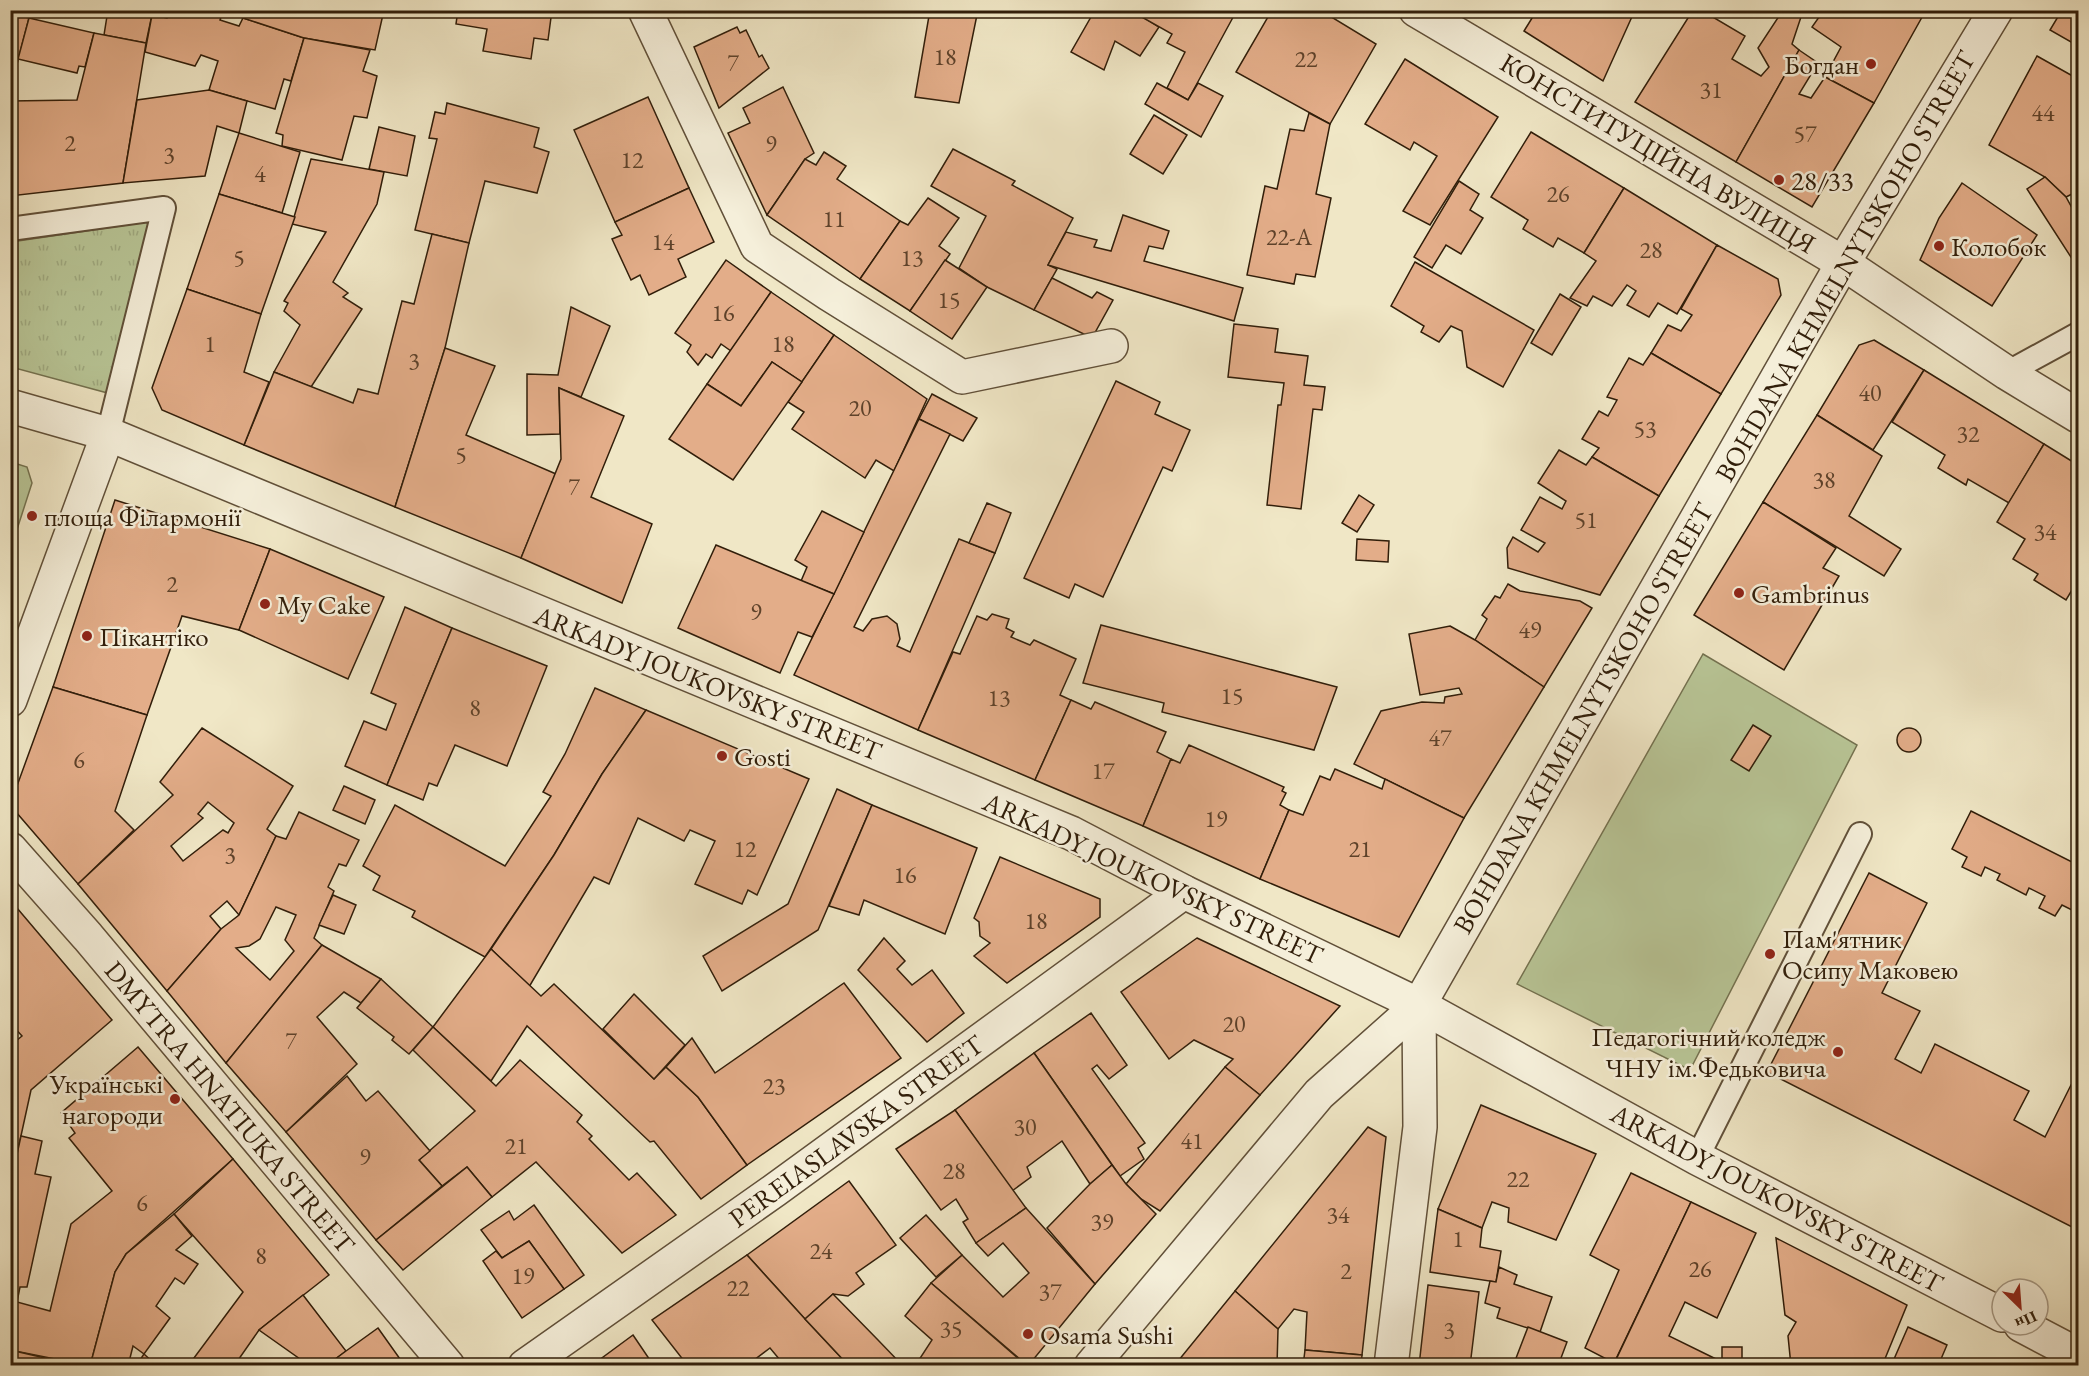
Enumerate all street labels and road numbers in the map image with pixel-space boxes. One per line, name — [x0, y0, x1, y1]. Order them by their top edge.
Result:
street label: BOHDANA KHMELNYTSKOHO STREET — [1707, 44, 1984, 488]
street label: КОНСТИТУЦІЙНА ВУЛИЦЯ — [1494, 45, 1822, 261]
street label: BOHDANA KHMELNYTSKOHO STREET — [1445, 496, 1722, 940]
street label: ARKADY JOUKOVSKY STREET — [528, 597, 888, 769]
street label: ARKADY JOUKOVSKY STREET — [976, 783, 1329, 973]
street label: DMYTRA HNATIUKA STREET — [97, 954, 363, 1261]
street label: PEREIASLAVSKA STREET — [722, 1026, 991, 1235]
street label: ARKADY JOUKOVSKY STREET — [1604, 1095, 1950, 1301]

